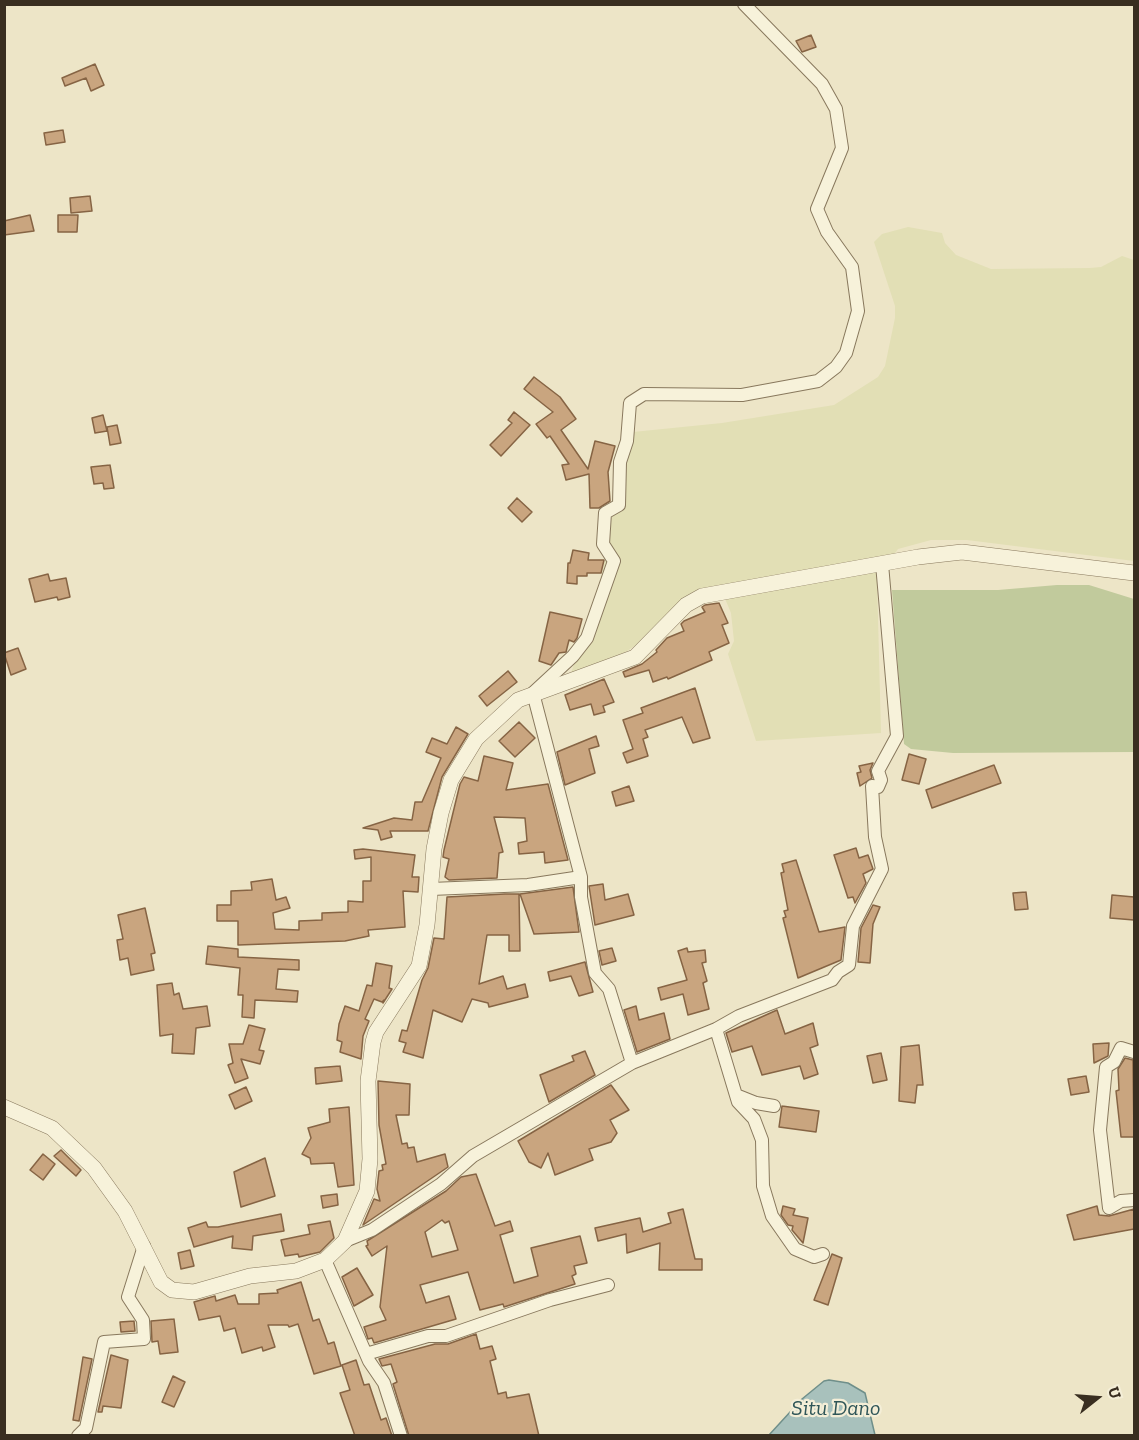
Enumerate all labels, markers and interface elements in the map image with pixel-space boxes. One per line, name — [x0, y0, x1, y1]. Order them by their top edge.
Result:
north arrow — [1067, 1368, 1127, 1428]
text: U — [1104, 1384, 1125, 1401]
water label: Situ Dano — [791, 1396, 881, 1422]

